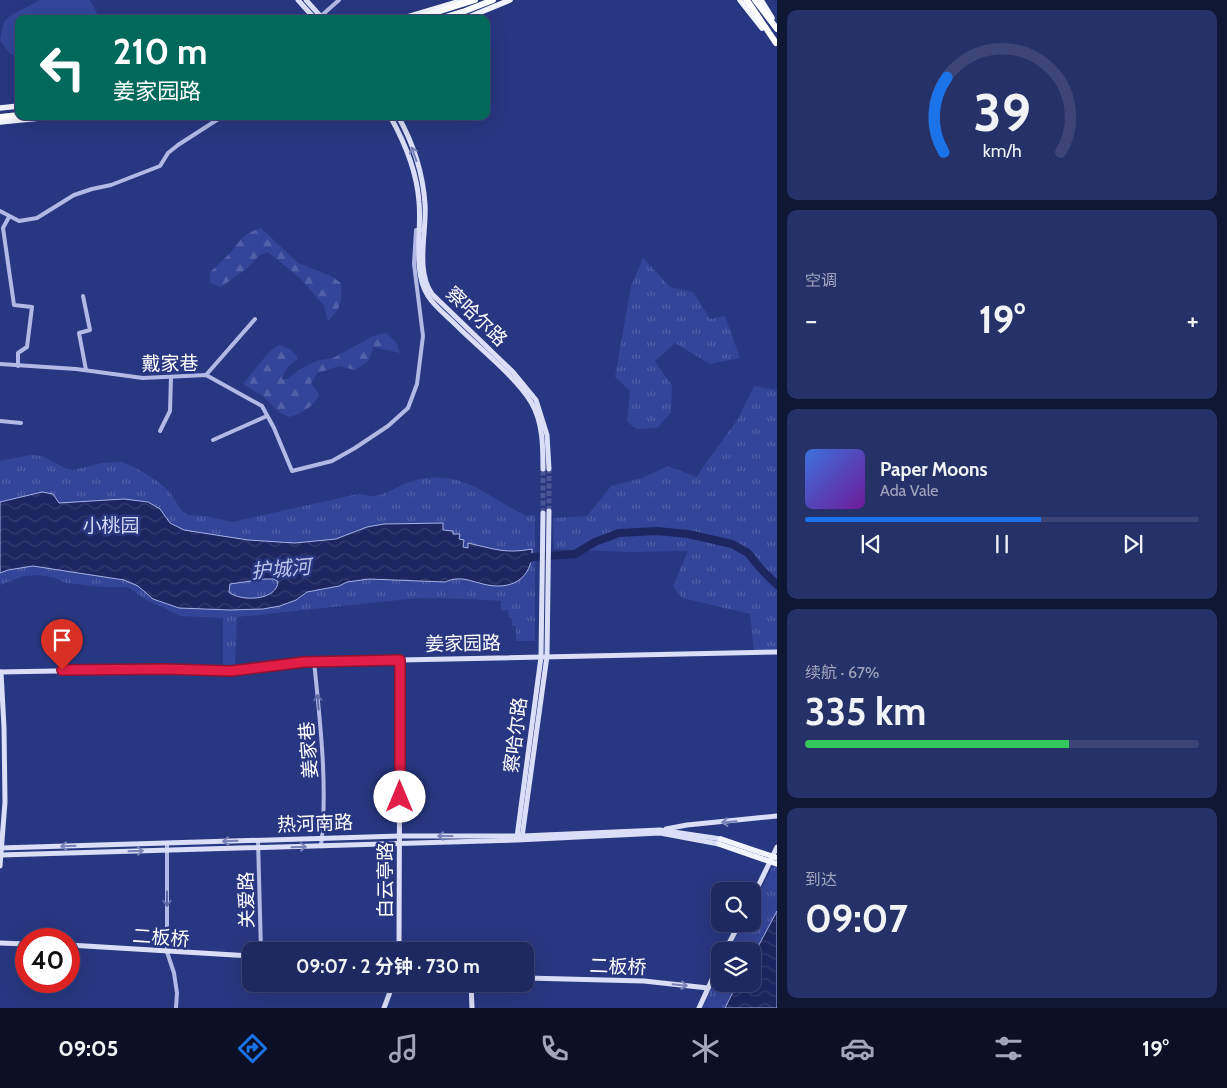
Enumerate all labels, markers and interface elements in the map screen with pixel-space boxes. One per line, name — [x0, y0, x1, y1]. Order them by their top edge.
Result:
text: 210 m — [113, 30, 207, 73]
icon: left — [30, 35, 95, 100]
text: 姜家园路 — [113, 78, 201, 105]
text: 39 — [973, 81, 1031, 144]
text: km/h — [982, 140, 1022, 161]
one-way arrow — [409, 146, 418, 162]
text: 空调 — [805, 271, 837, 290]
street label: 察哈尔路 — [441, 282, 512, 351]
text: 19° — [979, 296, 1025, 343]
text: − — [805, 303, 817, 337]
text: + — [1187, 303, 1199, 337]
street label: 戴家巷 — [141, 352, 199, 375]
text: Paper Moons — [880, 458, 988, 481]
text: Ada Vale — [880, 481, 939, 500]
park label: 小桃园 — [82, 514, 140, 537]
icon: previous — [857, 530, 885, 558]
icon: pause — [988, 530, 1016, 558]
icon: next — [1119, 530, 1147, 558]
water label: 护城河 — [250, 554, 316, 584]
pin — [41, 619, 83, 670]
icon: arrive — [48, 626, 76, 654]
street label: 姜家园路 — [425, 631, 501, 656]
text: 续航 · 67% — [805, 663, 879, 682]
text: 335 km — [805, 688, 926, 735]
one-way arrow — [313, 694, 323, 710]
street label: 察哈尔路 — [499, 696, 532, 774]
street label: 姜家巷 — [295, 721, 322, 779]
position arrow — [373, 770, 425, 822]
street label: 热河南路 — [277, 811, 353, 836]
one-way arrow — [721, 817, 737, 826]
one-way arrow — [437, 831, 454, 841]
one-way arrow — [222, 836, 238, 845]
one-way arrow — [60, 841, 76, 850]
one-way arrow — [290, 842, 306, 851]
street label: 白云亭路 — [374, 842, 397, 918]
one-way arrow — [128, 846, 144, 856]
text: 到达 — [805, 870, 837, 889]
street label: 关爱路 — [235, 871, 258, 929]
map controls — [711, 882, 761, 992]
button: search — [711, 882, 761, 932]
one-way arrow — [162, 890, 172, 907]
text: 09:07 — [805, 895, 908, 942]
street label: 二板桥 — [132, 924, 190, 951]
speed limit sign: 40 — [15, 928, 80, 993]
button: layers — [711, 942, 761, 992]
street label: 二板桥 — [589, 954, 647, 979]
text: 09:07 · 2 分钟 · 730 m — [296, 955, 480, 978]
one-way arrow — [671, 980, 687, 990]
icon: directions — [235, 1031, 270, 1066]
icon: music — [386, 1031, 421, 1066]
icon: phone — [537, 1031, 572, 1066]
icon: climate — [688, 1031, 723, 1066]
icon: car — [840, 1031, 875, 1066]
icon: filters — [991, 1031, 1026, 1066]
text: 09:05 — [58, 1035, 118, 1062]
text: 19° — [1142, 1035, 1169, 1062]

